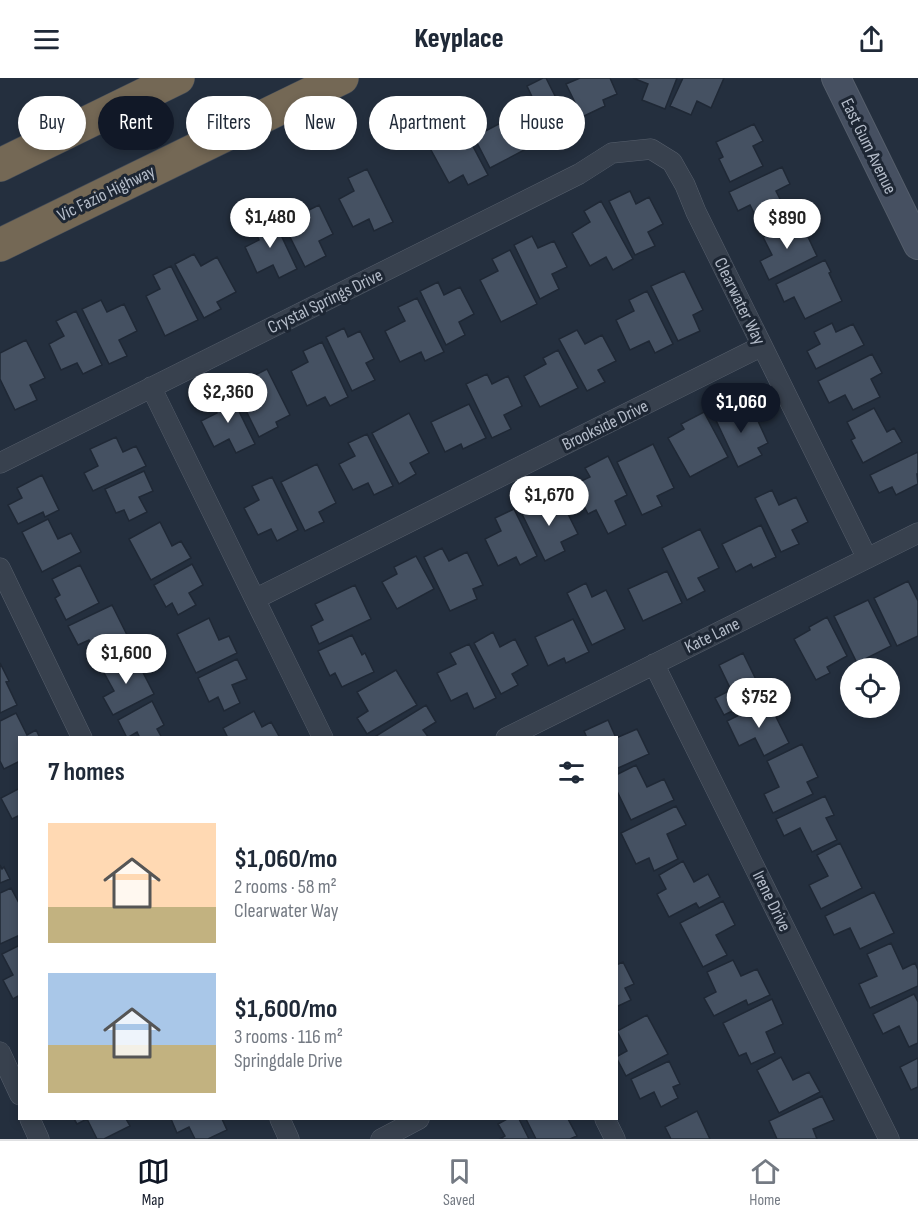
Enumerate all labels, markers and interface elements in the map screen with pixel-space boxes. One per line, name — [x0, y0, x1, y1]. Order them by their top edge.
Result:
icon: menu — [30, 23, 63, 56]
text: Keyplace — [415, 23, 504, 55]
icon: share — [855, 23, 888, 56]
street label: East Gum Avenue — [836, 95, 901, 197]
chip: Buy — [18, 96, 86, 150]
chip: Rent — [98, 96, 174, 150]
chip: Filters — [186, 96, 272, 150]
chip: New — [284, 96, 357, 150]
chip: Apartment — [369, 96, 487, 150]
chip: House — [499, 96, 585, 150]
street label: Vic Fazio Highway — [54, 161, 159, 226]
pin: $1,480 — [221, 198, 319, 249]
pin: $890 — [751, 199, 823, 250]
text: $1,480 — [244, 205, 296, 229]
text: $890 — [768, 206, 806, 230]
street label: Clearwater Way — [709, 254, 770, 348]
street label: Crystal Springs Drive — [264, 265, 386, 338]
pin: $2,360 — [179, 373, 277, 424]
text: $2,360 — [202, 380, 254, 404]
pin: $1,060 — [692, 383, 790, 434]
text: $1,060 — [715, 390, 767, 414]
street label: Brookside Drive — [559, 396, 652, 455]
pin: $1,670 — [500, 476, 598, 527]
text: $1,670 — [524, 483, 574, 507]
street label: Kate Lane — [681, 613, 743, 658]
pin: $1,600 — [77, 634, 175, 685]
text: $1,600 — [100, 641, 152, 665]
map controls — [840, 658, 900, 718]
button: locate — [840, 658, 900, 718]
pin: $752 — [723, 678, 795, 729]
text: $752 — [741, 685, 777, 709]
icon: filters — [555, 756, 588, 789]
text: 7 homes — [48, 757, 125, 788]
text: $1,060/mo — [234, 844, 337, 875]
icon: home — [96, 847, 168, 919]
street label: Irene Drive — [748, 867, 795, 935]
text: 2 rooms · 58 m² — [234, 875, 337, 899]
text: Clearwater Way — [234, 899, 339, 923]
text: $1,600/mo — [234, 994, 337, 1025]
icon: home — [96, 997, 168, 1069]
text: 3 rooms · 116 m² — [234, 1025, 343, 1049]
text: Springdale Drive — [234, 1049, 343, 1073]
tab: Map — [137, 1155, 170, 1210]
tab: Saved — [443, 1155, 476, 1210]
tab: Home — [749, 1155, 782, 1210]

